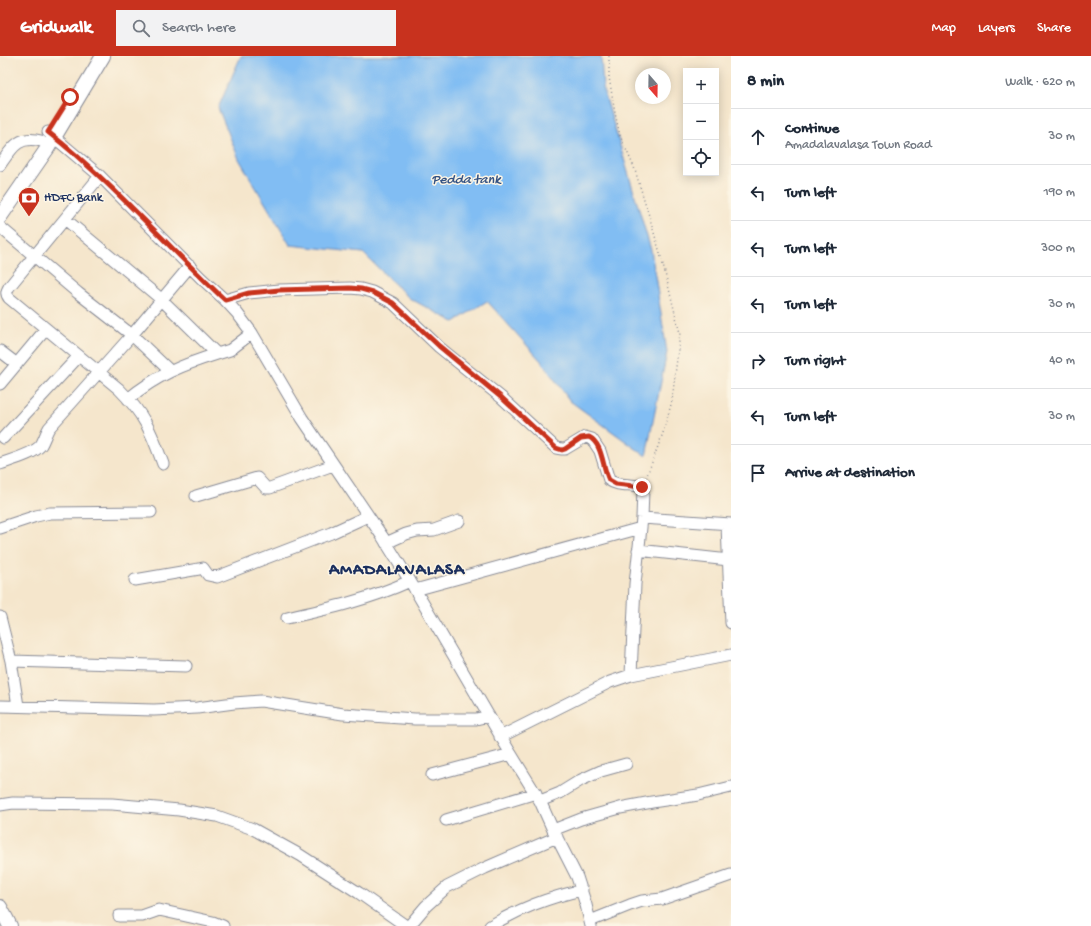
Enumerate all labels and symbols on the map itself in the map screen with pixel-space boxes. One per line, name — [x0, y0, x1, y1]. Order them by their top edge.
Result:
north arrow — [635, 68, 671, 104]
route start — [61, 88, 79, 106]
water label: Pedda tank — [432, 172, 502, 189]
bank icon: HDFC Bank — [16, 185, 42, 218]
place label: HDFC Bank — [44, 191, 104, 206]
route end — [633, 478, 651, 496]
district label: AMADALAVALASA — [328, 561, 466, 581]

